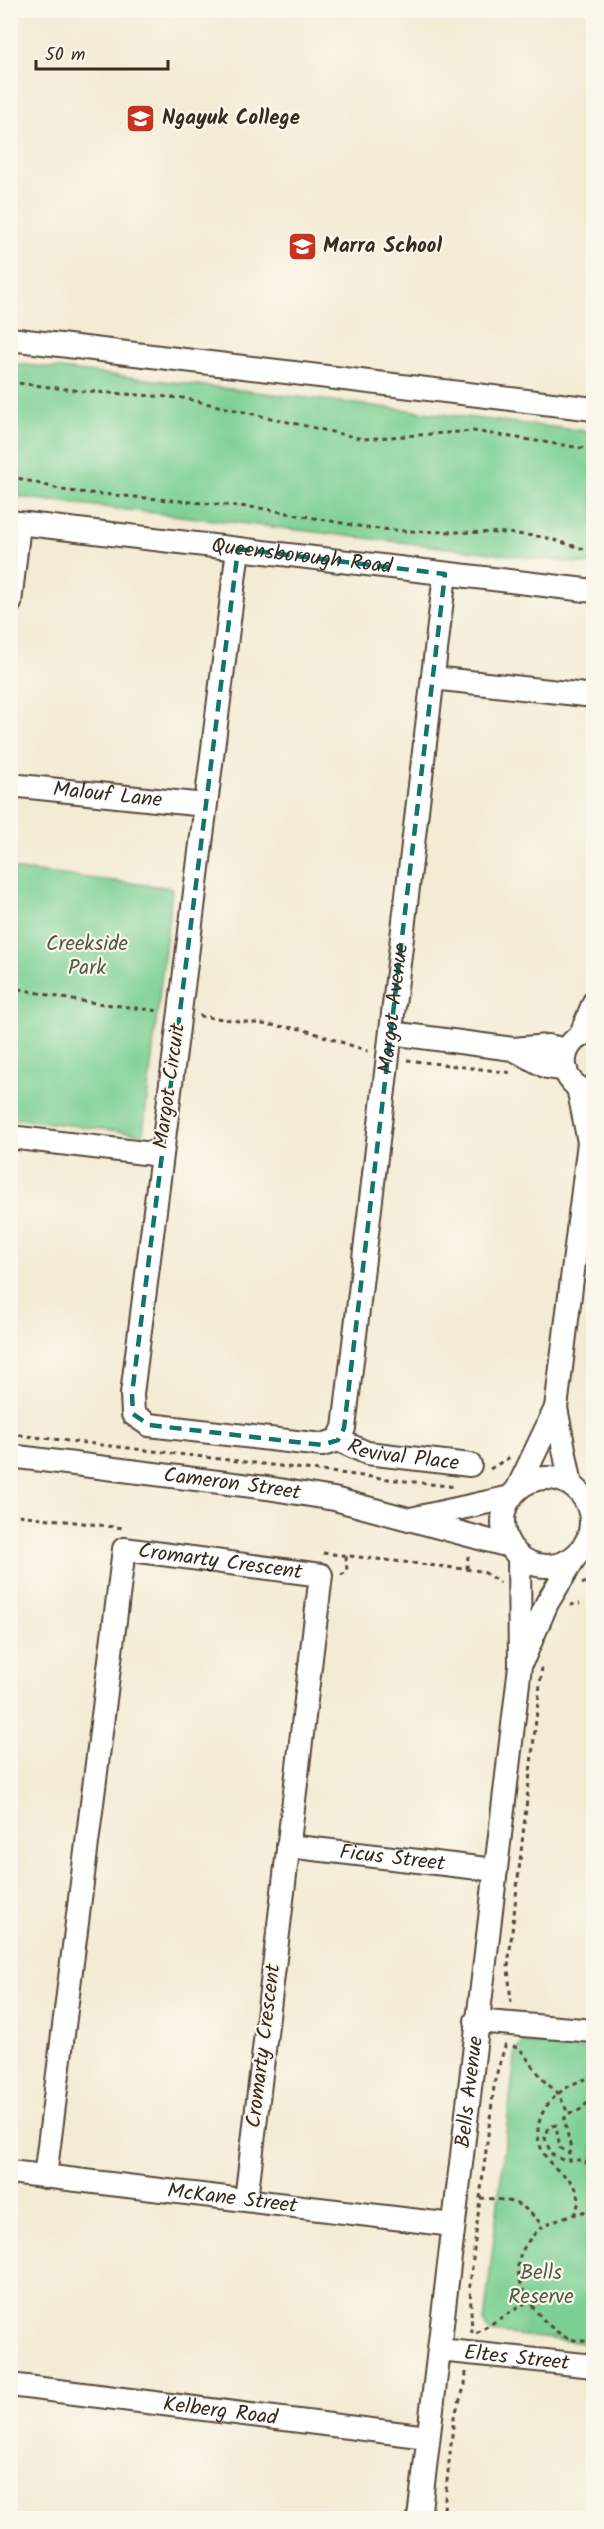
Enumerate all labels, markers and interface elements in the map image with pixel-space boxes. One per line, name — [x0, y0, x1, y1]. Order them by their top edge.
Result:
scale bar — [36, 33, 168, 71]
text: 50 m — [45, 41, 85, 70]
school or university icon: Ngayuk College — [125, 102, 157, 134]
place label: Ngayuk College — [162, 102, 300, 135]
school or university icon: Marra School — [286, 230, 318, 262]
place label: Marra School — [323, 230, 442, 263]
street label: Queensborough Road — [210, 529, 395, 584]
street label: Malouf Lane — [51, 773, 164, 817]
park label: Creekside Park — [46, 928, 129, 985]
street label: Margot Avenue — [370, 941, 418, 1075]
street label: Margot Circuit — [145, 1020, 195, 1151]
street label: Revival Place — [342, 1430, 462, 1480]
street label: Cameron Street — [162, 1459, 304, 1510]
street label: Cromarty Crescent — [136, 1535, 305, 1589]
street label: Ficus Street — [338, 1836, 448, 1881]
street label: Cromarty Crescent — [238, 1961, 291, 2130]
street label: Bells Avenue — [447, 2034, 493, 2150]
street label: McKane Street — [166, 2174, 300, 2223]
park label: Bells Reserve — [508, 2257, 574, 2314]
street label: Eltes Street — [462, 2336, 572, 2380]
street label: Kelberg Road — [161, 2388, 280, 2435]

